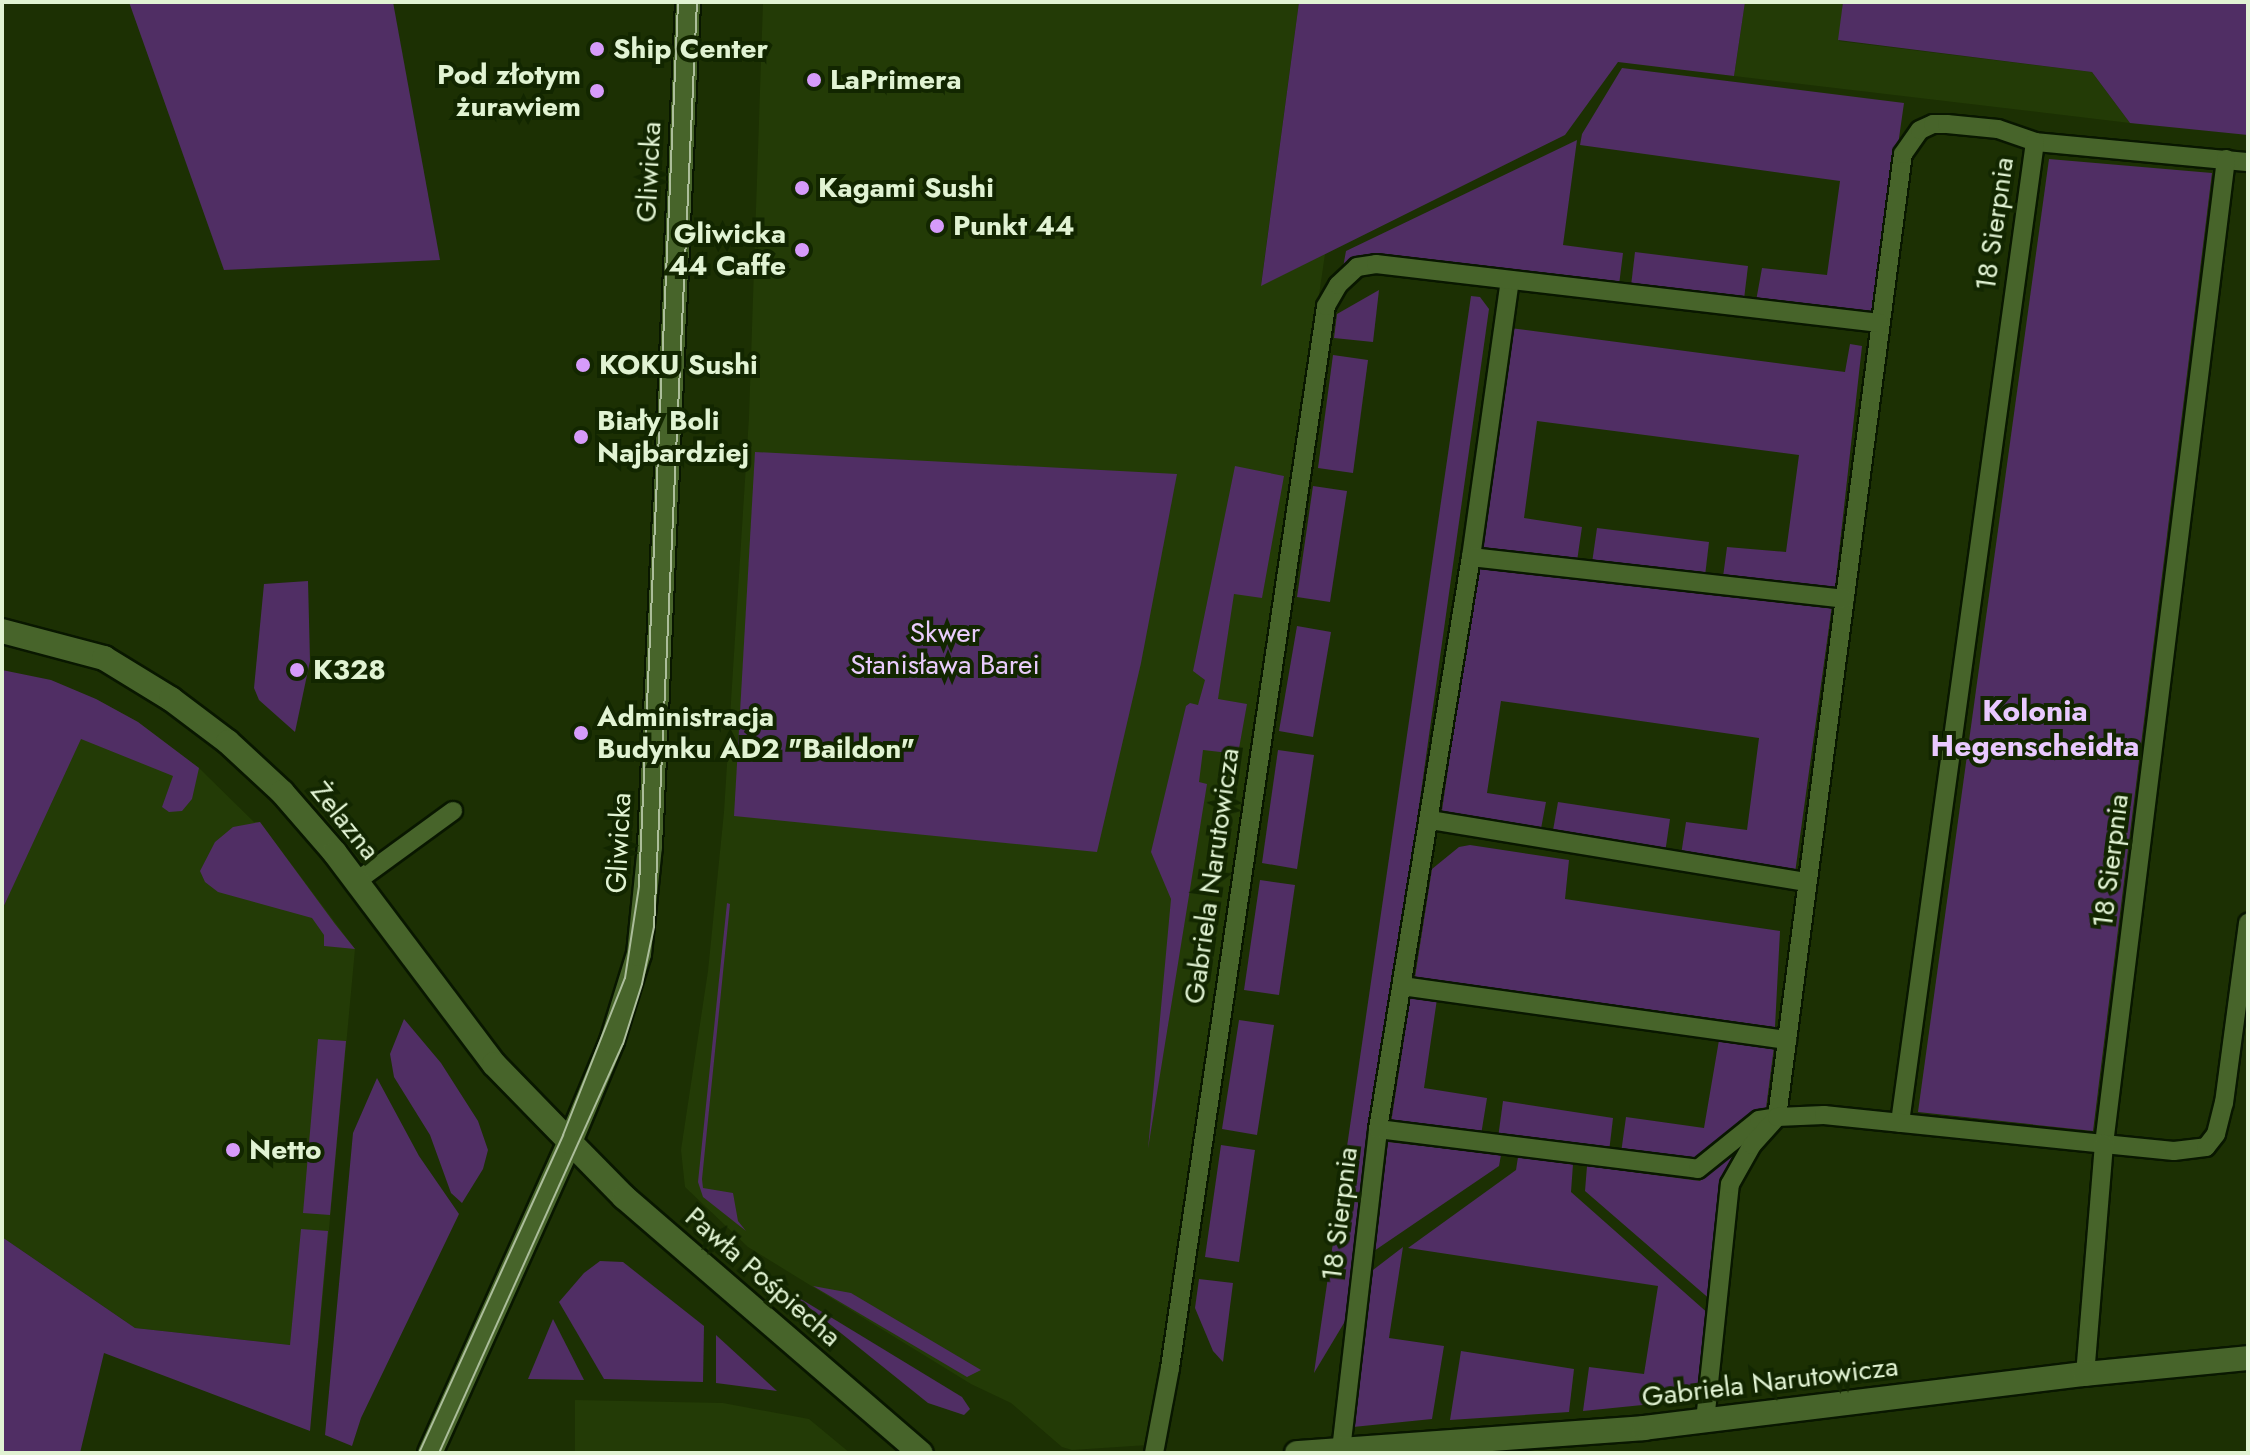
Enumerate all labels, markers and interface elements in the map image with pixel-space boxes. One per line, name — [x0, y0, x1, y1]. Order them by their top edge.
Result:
place label: Ship Center — [613, 32, 768, 66]
marker: Ship Center — [588, 40, 606, 58]
place label: Pod złotym żurawiem — [437, 58, 581, 124]
place label: LaPrimera — [830, 63, 962, 97]
marker: LaPrimera — [805, 71, 823, 89]
marker: Pod złotym żurawiem — [588, 82, 606, 100]
street label: Gliwicka — [630, 121, 668, 223]
street label: 18 Sierpnia — [1969, 155, 2021, 293]
place label: Kagami Sushi — [818, 171, 994, 205]
marker: Kagami Sushi — [793, 179, 811, 197]
place label: Punkt 44 — [953, 209, 1075, 243]
place label: Gliwicka 44 Caffe — [668, 217, 786, 283]
marker: Punkt 44 — [928, 217, 946, 235]
marker: Gliwicka 44 Caffe — [793, 241, 811, 259]
place label: KOKU Sushi — [599, 348, 758, 382]
marker: KOKU Sushi — [574, 356, 592, 374]
place label: Biały Boli Najbardziej — [597, 404, 749, 470]
marker: Biały Boli Najbardziej — [572, 428, 590, 446]
park label: Skwer Stanisława Barei — [850, 616, 1040, 682]
place label: K328 — [313, 653, 386, 687]
marker: K328 — [288, 661, 306, 679]
district label: Kolonia Hegenscheidta — [1931, 693, 2139, 764]
place label: Administracja Budynku AD2 "Baildon" — [597, 700, 915, 766]
marker: Administracja Budynku AD2 "Baildon" — [572, 724, 590, 742]
street label: Gabriela Narutowicza — [1177, 746, 1247, 1006]
street label: Żelazna — [303, 775, 387, 867]
street label: Gliwicka — [600, 792, 638, 894]
street label: 18 Sierpnia — [2086, 792, 2136, 930]
place label: Netto — [249, 1133, 322, 1167]
marker: Netto — [224, 1141, 242, 1159]
street label: 18 Sierpnia — [1315, 1145, 1365, 1283]
street label: Pawła Pośpiecha — [678, 1200, 848, 1354]
street label: Gabriela Narutowicza — [1640, 1350, 1900, 1414]

